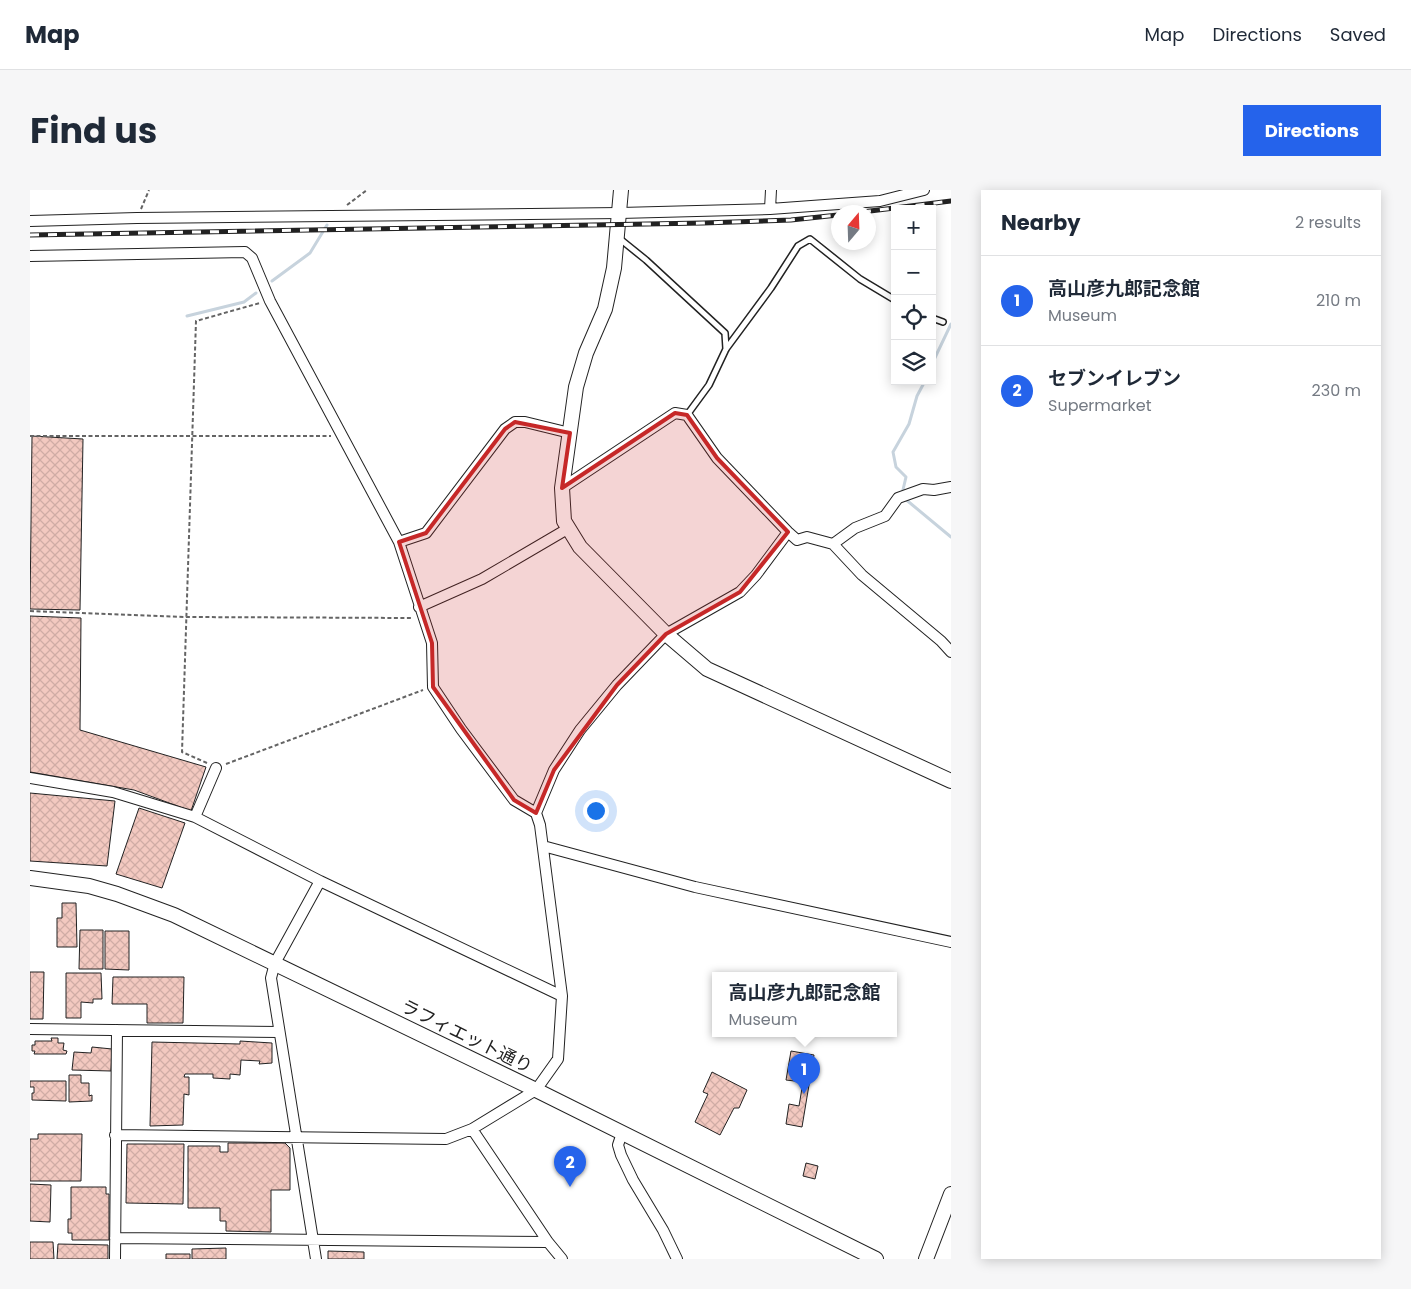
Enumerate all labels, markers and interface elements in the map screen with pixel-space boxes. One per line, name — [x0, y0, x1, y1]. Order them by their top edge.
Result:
text: Map — [25, 18, 80, 51]
text: Map — [1145, 22, 1184, 47]
text: Directions — [1212, 22, 1302, 47]
text: Saved — [1330, 22, 1386, 47]
button: Directions — [1243, 105, 1381, 156]
text: Find us — [30, 106, 157, 155]
north arrow — [831, 205, 876, 250]
map controls — [891, 205, 936, 385]
button: + — [891, 205, 936, 250]
text: Nearby — [1001, 208, 1081, 237]
text: 2 results — [1295, 211, 1361, 234]
button: − — [891, 250, 936, 295]
text: 高山彦九郎記念館 — [1048, 275, 1200, 302]
text: 1 — [1014, 289, 1020, 312]
text: 210 m — [1316, 289, 1361, 312]
button: locate — [891, 295, 936, 340]
text: Museum — [1048, 304, 1117, 327]
button: layers — [891, 340, 936, 385]
text: セブンイレブン — [1048, 365, 1181, 392]
text: 2 — [1012, 379, 1022, 402]
text: 230 m — [1312, 379, 1361, 402]
text: Supermarket — [1048, 394, 1152, 417]
your location — [583, 798, 609, 824]
popup — [712, 972, 897, 1037]
text: 高山彦九郎記念館 — [728, 979, 881, 1006]
street label: ラフィエット通り — [397, 993, 537, 1079]
text: Museum — [728, 1008, 798, 1031]
pin: 1 — [788, 1053, 820, 1094]
pin: 2 — [554, 1146, 586, 1187]

